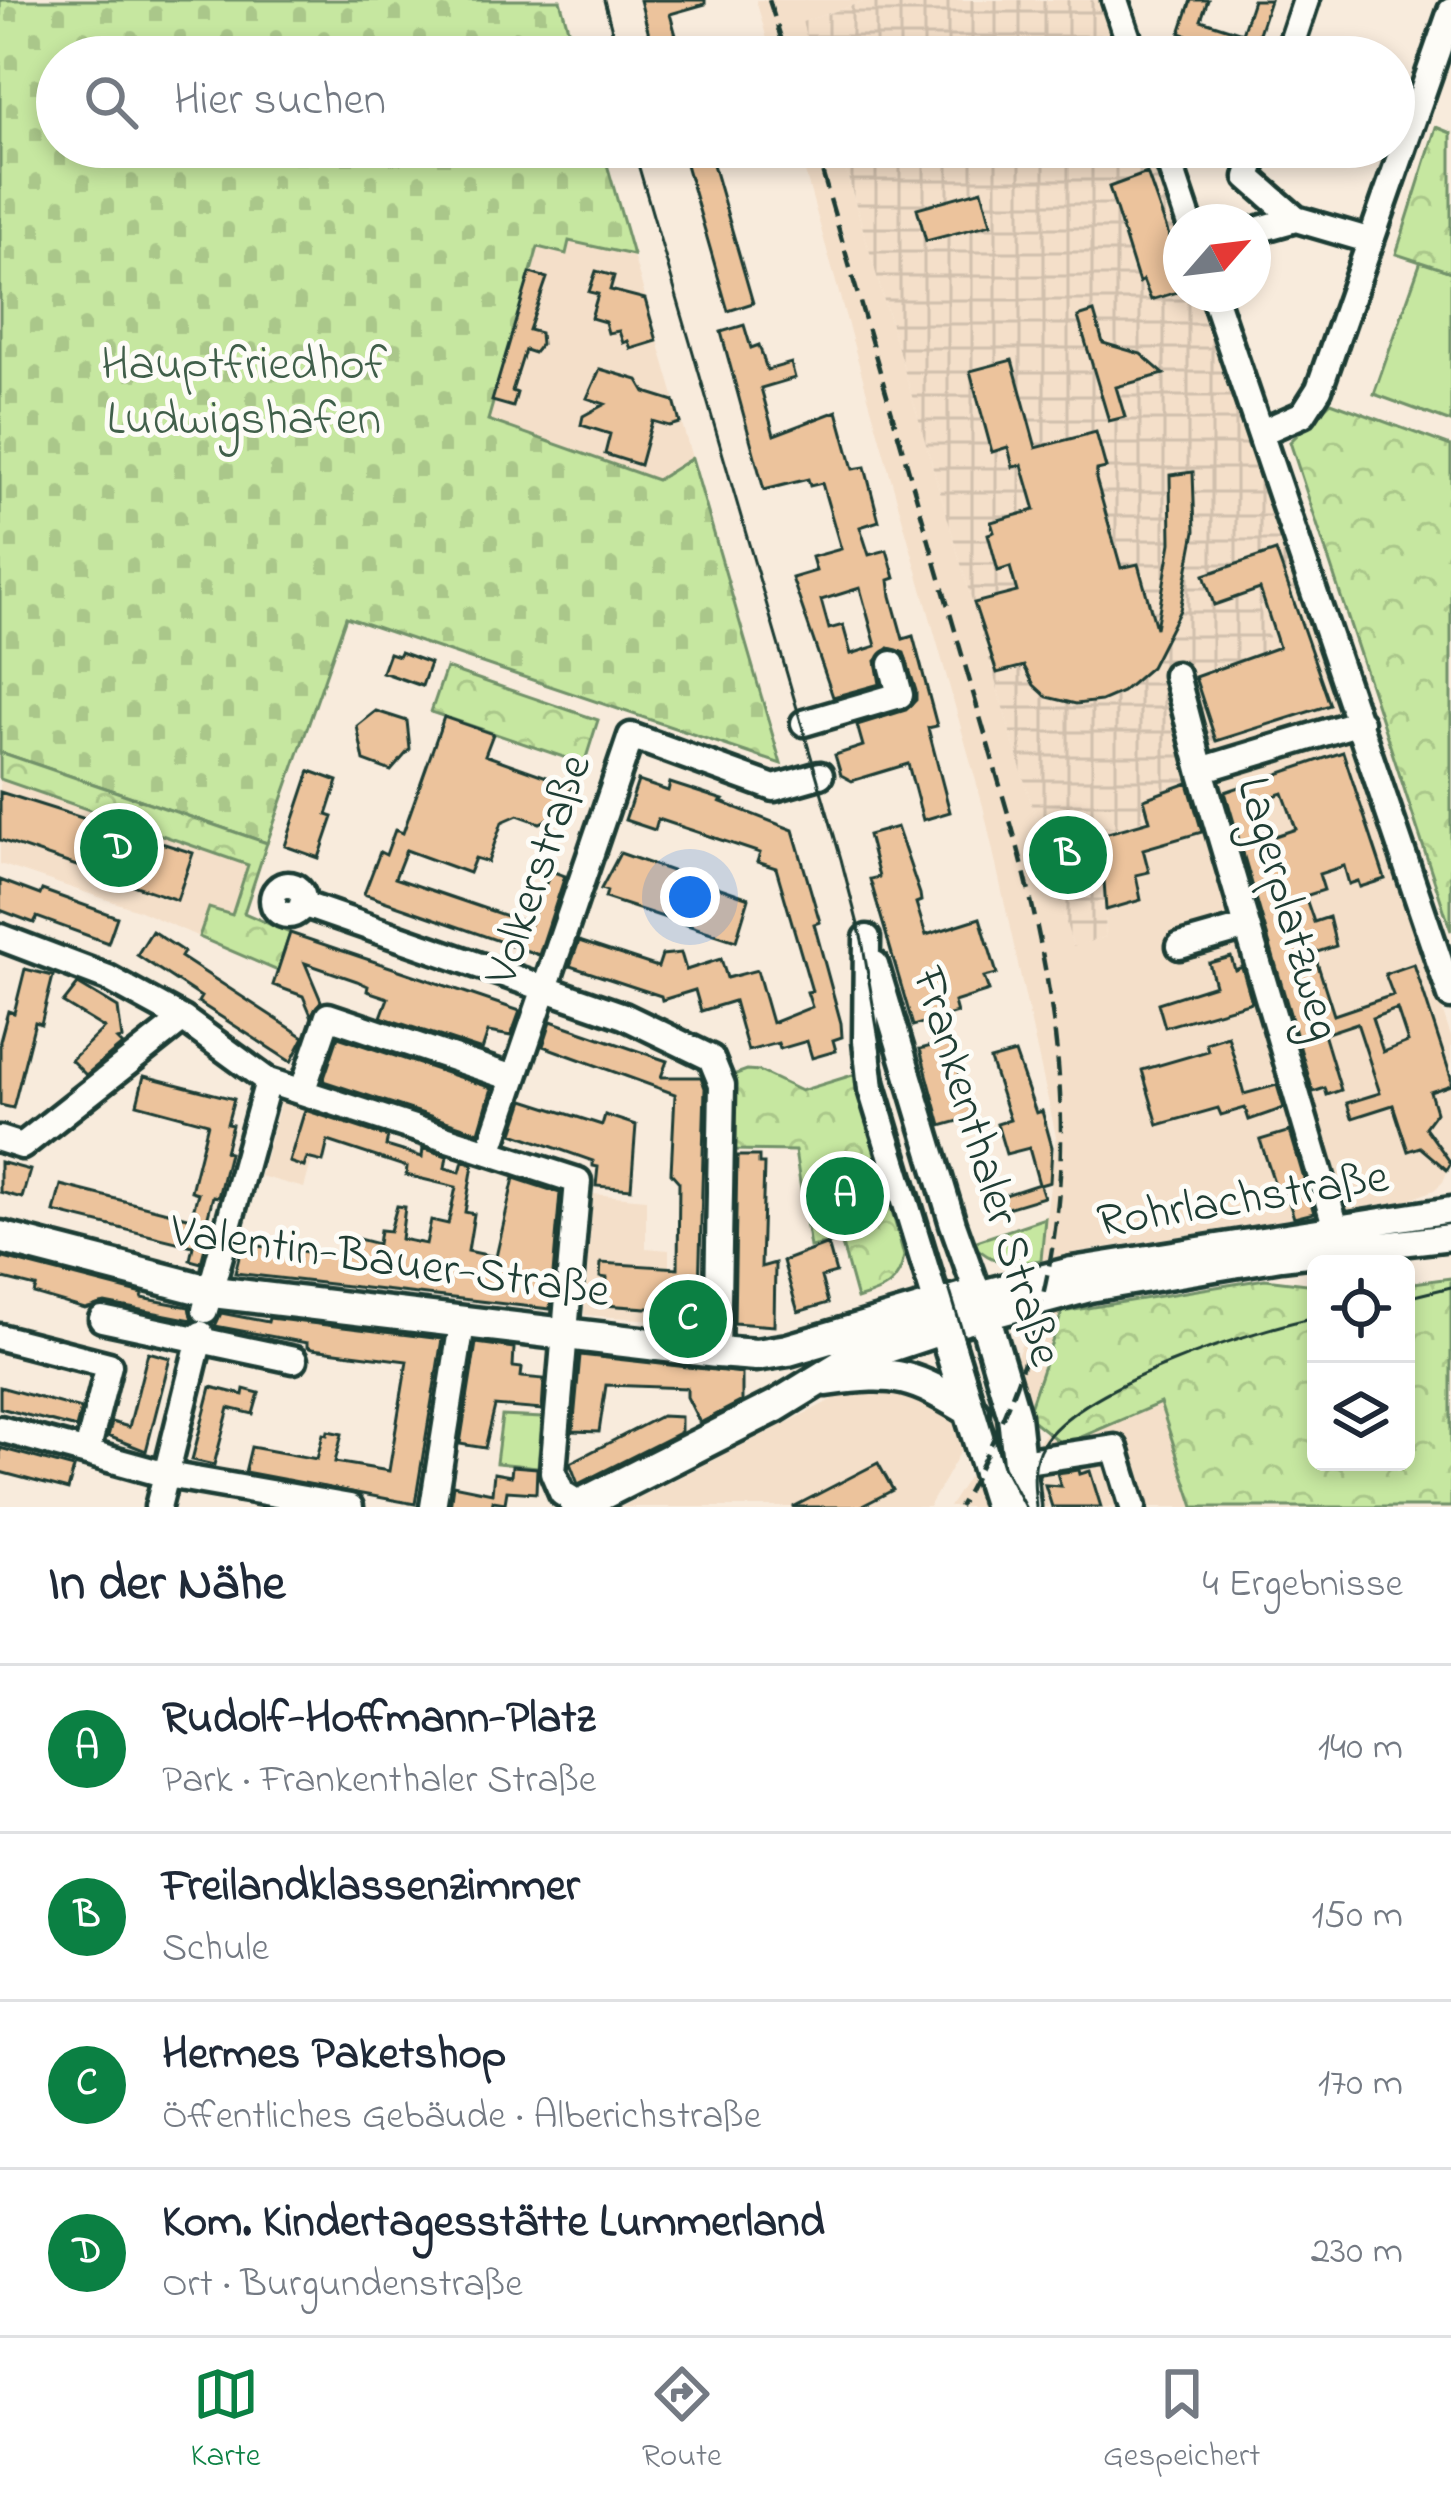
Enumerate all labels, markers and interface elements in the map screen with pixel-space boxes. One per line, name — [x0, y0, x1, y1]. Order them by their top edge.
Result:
search box — [36, 36, 1415, 168]
icon: search — [78, 69, 144, 135]
text: Hier suchen — [174, 69, 386, 135]
north arrow — [1163, 204, 1271, 312]
park label: Hauptfriedhof Ludwigshafen — [101, 331, 388, 457]
street label: Volkerstraße — [468, 745, 612, 996]
street label: Lagerplatzweg — [1215, 769, 1358, 1049]
pin: D — [80, 803, 158, 893]
pin: B — [1029, 810, 1107, 900]
your location — [660, 867, 720, 927]
street label: Frankenthaler Straße — [891, 958, 1079, 1375]
street label: Rohrlachstraße — [1092, 1143, 1394, 1259]
pin: A — [806, 1151, 884, 1241]
street label: Valentin-Bauer-Straße — [165, 1197, 614, 1329]
map controls — [1307, 1255, 1415, 1471]
button: locate — [1307, 1255, 1415, 1363]
pin: C — [649, 1274, 727, 1364]
button: layers — [1307, 1363, 1415, 1471]
text: In der Nähe — [48, 1548, 285, 1623]
text: 4 Ergebnisse — [1202, 1557, 1403, 1614]
text: Rudolf-Hoffmann-Platz — [162, 1687, 595, 1753]
text: A — [75, 1720, 99, 1777]
text: 140 m — [1318, 1720, 1403, 1777]
text: Park · Frankenthaler Straße — [162, 1753, 596, 1810]
text: Freilandklassenzimmer — [162, 1855, 580, 1921]
text: B — [74, 1888, 100, 1945]
text: 150 m — [1311, 1888, 1403, 1945]
text: Schule — [162, 1921, 269, 1978]
text: Hermes Paketshop — [162, 2023, 506, 2089]
text: C — [76, 2056, 98, 2113]
text: 170 m — [1318, 2056, 1403, 2113]
text: Öffentliches Gebäude · Alberichstraße — [162, 2089, 761, 2146]
text: Kom. Kindertagesstätte Lummerland — [162, 2191, 825, 2257]
text: D — [73, 2224, 101, 2281]
text: 230 m — [1311, 2224, 1403, 2281]
text: Ort · Burgundenstraße — [162, 2257, 523, 2314]
tab: Karte — [191, 2361, 261, 2481]
tab: Route — [642, 2361, 722, 2481]
tab: Gespeichert — [1103, 2361, 1260, 2481]

